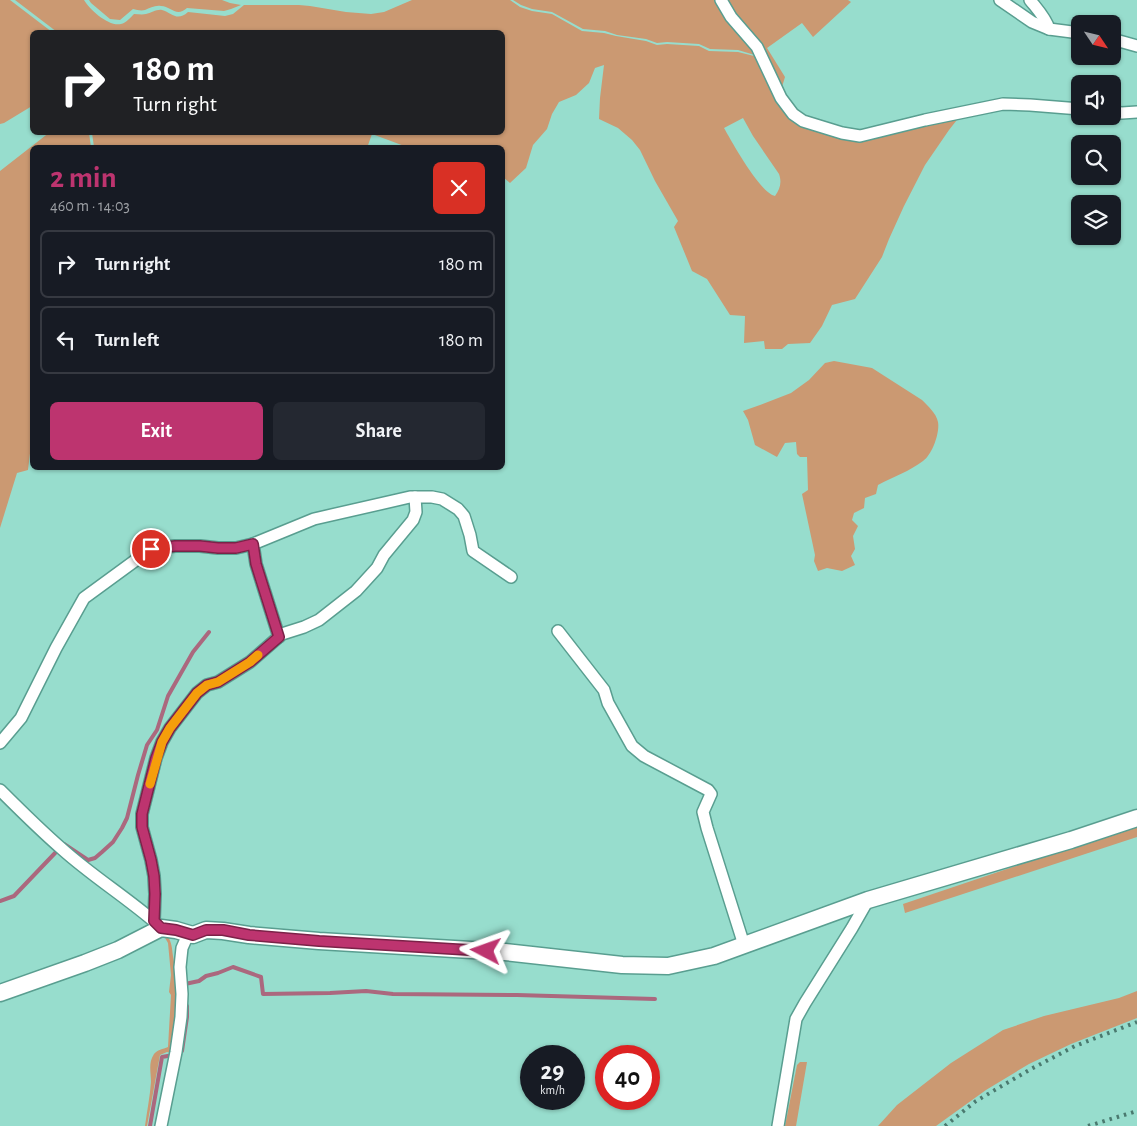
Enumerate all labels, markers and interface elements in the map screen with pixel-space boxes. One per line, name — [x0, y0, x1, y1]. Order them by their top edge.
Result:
north arrow — [1071, 15, 1121, 65]
map controls — [1071, 15, 1121, 245]
icon: right — [50, 50, 115, 115]
text: 180 m — [133, 52, 215, 87]
button: sound — [1071, 75, 1121, 125]
text: Turn right — [133, 93, 217, 115]
button: search — [1071, 135, 1121, 185]
button: close — [433, 162, 485, 214]
text: 2 min — [50, 163, 117, 193]
button: layers — [1071, 195, 1121, 245]
text: 460 m · 14:03 — [50, 198, 130, 214]
icon: right — [52, 250, 80, 278]
text: Turn right — [95, 255, 170, 274]
text: 180 m — [439, 255, 483, 274]
icon: left — [52, 326, 80, 354]
text: Turn left — [95, 331, 159, 350]
text: 180 m — [439, 331, 483, 350]
button: Exit — [50, 402, 263, 460]
button: Share — [273, 402, 485, 460]
pin — [130, 528, 172, 570]
icon: arrive — [137, 535, 165, 563]
position arrow — [459, 924, 511, 976]
speed limit sign: 40 — [595, 1045, 660, 1110]
text: 29 — [541, 1059, 564, 1084]
text: km/h — [540, 1084, 565, 1096]

